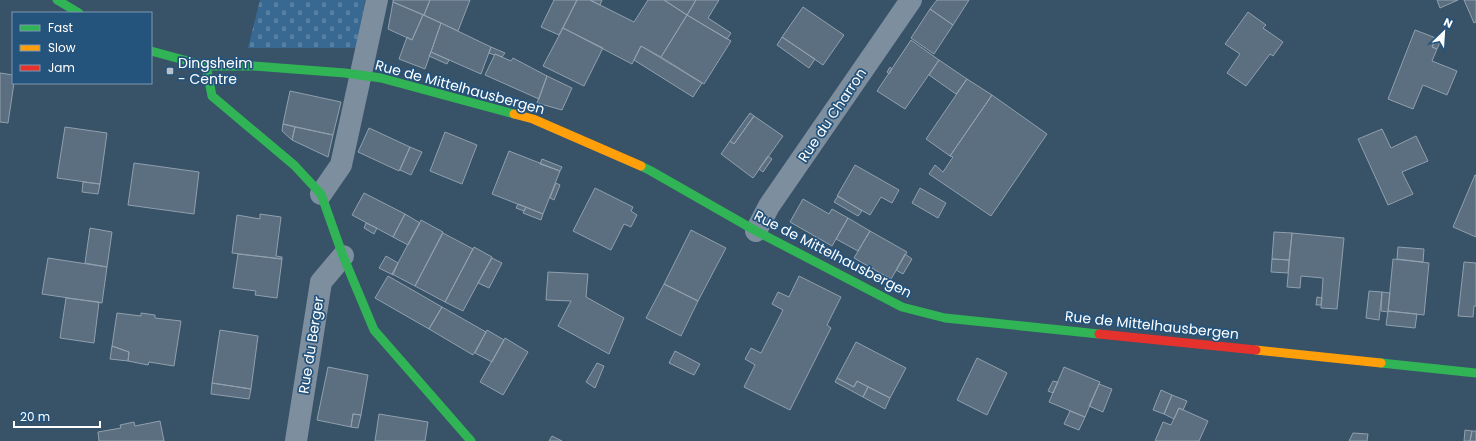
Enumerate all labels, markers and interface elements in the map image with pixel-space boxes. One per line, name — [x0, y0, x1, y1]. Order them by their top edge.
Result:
legend — [12, 12, 152, 84]
north arrow — [1424, 12, 1464, 52]
text: N — [1441, 14, 1455, 32]
text: Fast — [48, 19, 73, 36]
text: Slow — [48, 39, 76, 56]
place label: Dingsheim - Centre — [178, 53, 253, 89]
street label: Rue de Mittelhausbergen — [373, 55, 547, 119]
text: Jam — [48, 59, 75, 76]
street label: Rue du Charron — [793, 64, 871, 166]
marker: Dingsheim - Centre — [165, 66, 175, 76]
street label: Rue de Mittelhausbergen — [751, 205, 915, 303]
street label: Rue du Berger — [293, 295, 329, 395]
street label: Rue de Mittelhausbergen — [1064, 306, 1240, 344]
scale bar — [14, 403, 100, 429]
text: 20 m — [20, 408, 50, 425]

